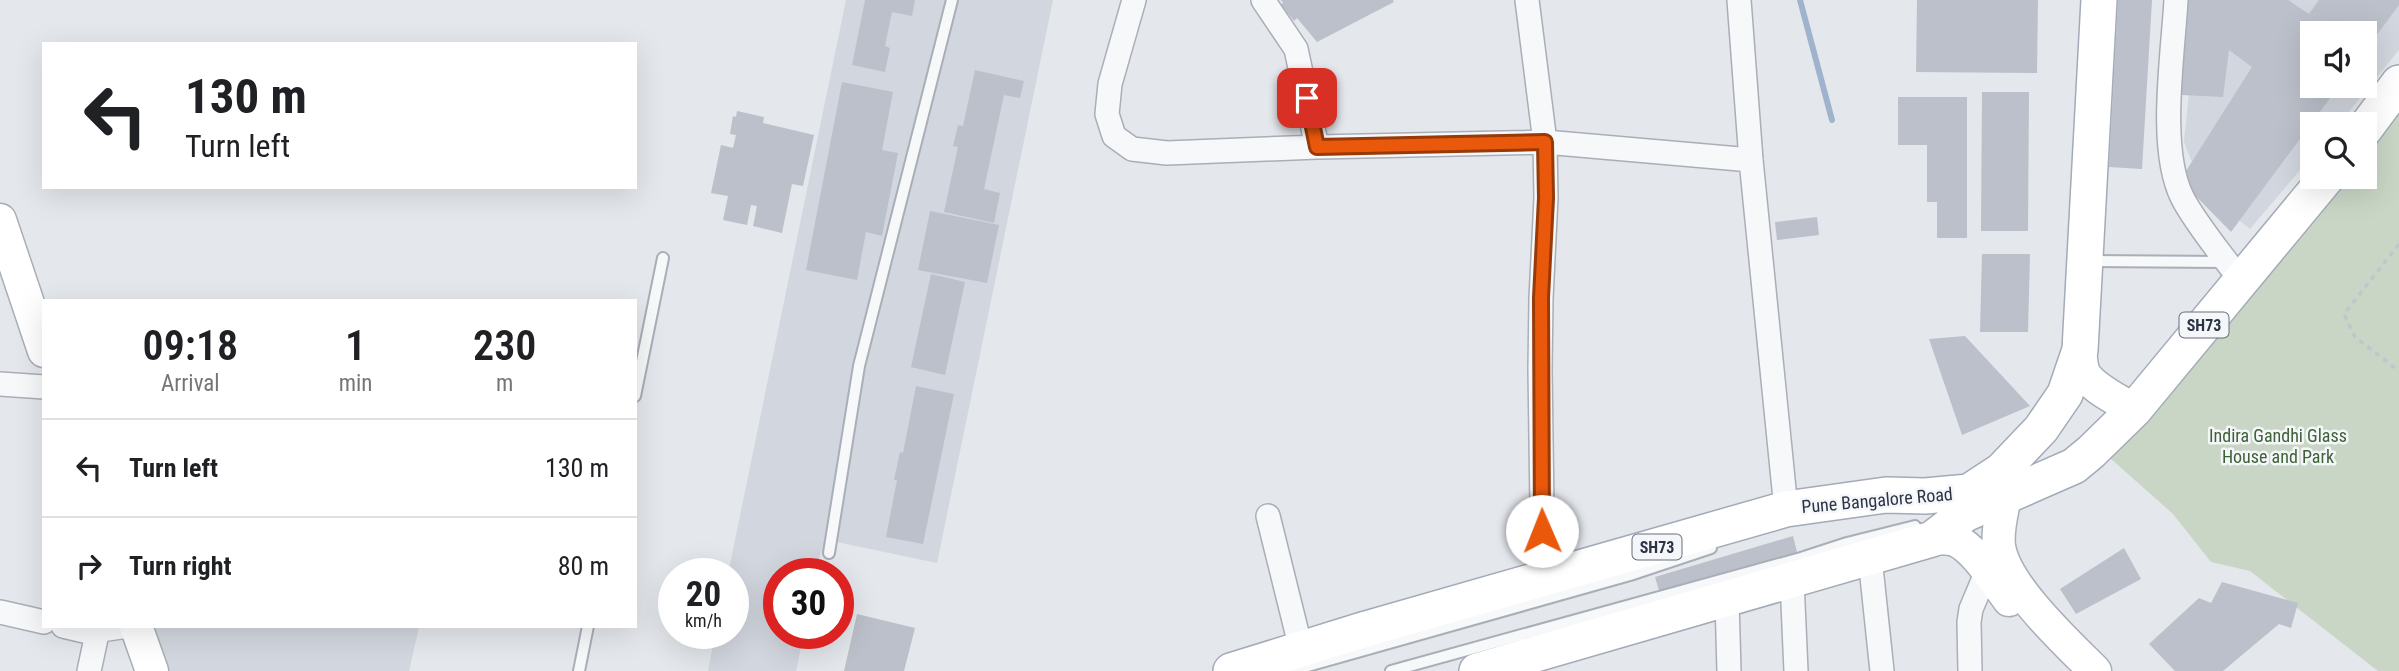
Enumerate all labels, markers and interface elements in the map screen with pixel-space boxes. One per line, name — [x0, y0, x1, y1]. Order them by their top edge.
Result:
map controls — [2300, 21, 2377, 189]
button: sound — [2300, 21, 2377, 98]
text: 130 m — [185, 68, 307, 125]
pin — [1277, 68, 1337, 128]
icon: left — [70, 70, 161, 161]
icon: arrive — [1288, 79, 1326, 117]
button: search — [2300, 112, 2377, 189]
text: Turn left — [185, 127, 290, 165]
road number: SH73 — [2180, 312, 2228, 338]
text: 09:18 — [143, 321, 238, 370]
text: 1 — [345, 321, 366, 370]
text: 230 — [473, 321, 536, 370]
text: Arrival — [161, 370, 220, 397]
text: min — [339, 370, 372, 397]
text: m — [496, 370, 513, 397]
park label: Indira Gandhi Glass House and Park — [2209, 425, 2347, 467]
icon: left — [70, 449, 108, 487]
text: Turn left — [129, 453, 218, 483]
text: 130 m — [545, 453, 609, 483]
street label: Pune Bangalore Road — [1800, 483, 1954, 517]
position arrow — [1505, 494, 1579, 568]
road number: SH73 — [1632, 534, 1682, 560]
icon: right — [70, 547, 108, 585]
text: Turn right — [129, 551, 231, 581]
text: 80 m — [558, 551, 609, 581]
speed limit sign: 30 — [763, 558, 854, 649]
text: 20 — [686, 574, 721, 615]
text: km/h — [685, 610, 722, 631]

